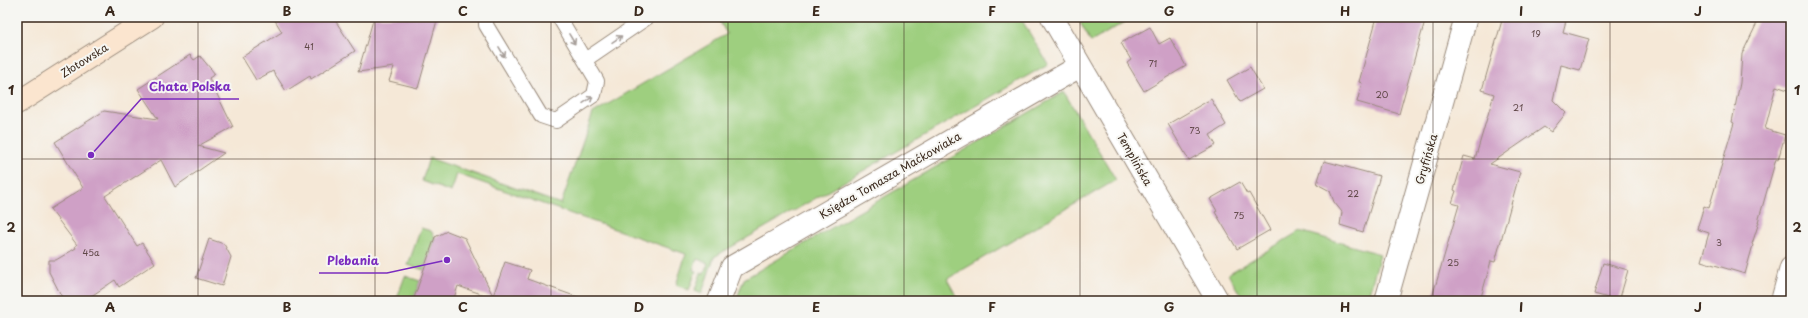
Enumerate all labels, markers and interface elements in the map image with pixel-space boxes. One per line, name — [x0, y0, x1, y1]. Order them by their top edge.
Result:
text: A — [105, 1, 115, 20]
text: B — [283, 1, 292, 20]
text: C — [458, 1, 468, 20]
text: D — [634, 1, 644, 20]
text: E — [812, 1, 820, 20]
text: F — [988, 1, 996, 20]
text: G — [1164, 1, 1174, 20]
text: H — [1340, 1, 1350, 20]
text: I — [1519, 1, 1523, 20]
text: J — [1694, 1, 1702, 20]
house number: 19 — [1531, 26, 1541, 40]
one-way arrow — [568, 33, 576, 45]
one-way arrow — [611, 35, 622, 43]
street label: Złotowska — [57, 39, 111, 81]
house number: 41 — [304, 39, 314, 53]
one-way arrow — [499, 46, 507, 58]
house number: 71 — [1149, 56, 1157, 70]
callout: Chata Polska — [141, 75, 239, 99]
text: Chata Polska — [149, 77, 231, 95]
text: 1 — [8, 80, 14, 99]
text: 1 — [1794, 80, 1800, 99]
house number: 20 — [1376, 87, 1389, 101]
one-way arrow — [583, 95, 594, 104]
house number: 21 — [1513, 100, 1523, 114]
house number: 73 — [1190, 123, 1200, 137]
street label: Księdza Tomasza Maćkowiaka — [816, 127, 964, 223]
street label: Templińska — [1113, 129, 1157, 189]
street label: Gryfińska — [1411, 131, 1441, 186]
house number: 22 — [1347, 186, 1359, 200]
house number: 75 — [1234, 208, 1244, 222]
text: 2 — [6, 217, 16, 236]
text: 2 — [1792, 217, 1802, 236]
house number: 3 — [1716, 235, 1722, 249]
house number: 45a — [82, 245, 100, 259]
callout: Plebania — [319, 249, 387, 273]
text: Plebania — [327, 251, 380, 269]
house number: 25 — [1447, 255, 1459, 269]
text: A — [105, 297, 115, 316]
text: B — [283, 297, 292, 316]
text: C — [458, 297, 468, 316]
text: D — [634, 297, 644, 316]
text: E — [812, 297, 820, 316]
text: F — [988, 297, 996, 316]
text: G — [1164, 297, 1174, 316]
text: H — [1340, 297, 1350, 316]
text: I — [1519, 297, 1523, 316]
text: J — [1694, 297, 1702, 316]

